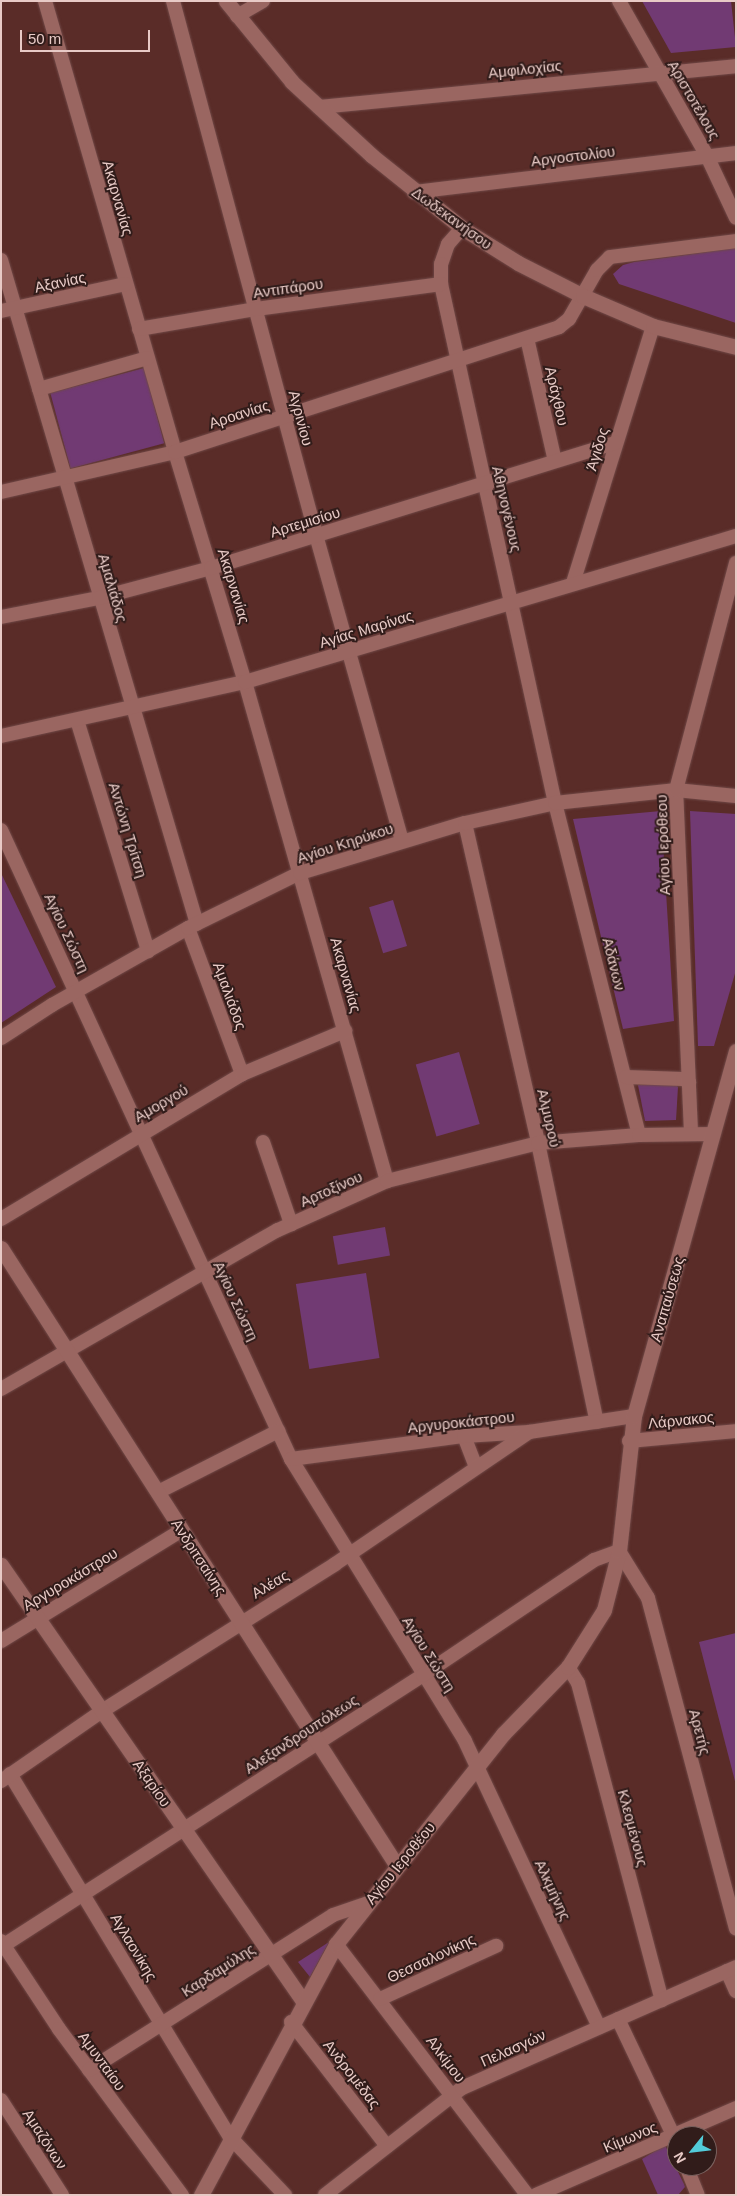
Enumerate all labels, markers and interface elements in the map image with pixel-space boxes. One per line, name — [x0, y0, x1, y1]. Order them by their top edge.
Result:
scale bar — [22, 20, 152, 52]
text: 50 m — [28, 30, 61, 47]
street label: Αμφιλοχίας — [487, 56, 563, 82]
street label: Αριστοτέλους — [664, 57, 724, 143]
street label: Αργοστολίου — [530, 142, 616, 170]
street label: Ακαρνανίας — [99, 158, 137, 238]
street label: Δωδεκανήσου — [409, 183, 495, 253]
street label: Αξανίας — [33, 268, 87, 296]
street label: Αντιπάρου — [252, 274, 324, 302]
street label: Αράχθου — [541, 365, 573, 427]
street label: Αγρινίου — [285, 388, 317, 448]
street label: Αροανίας — [207, 396, 271, 432]
street label: Άγιδος — [582, 425, 612, 473]
street label: Αθηνογένους — [488, 464, 526, 554]
street label: Αρτεμισίου — [268, 503, 342, 541]
street label: Ακαρνανίας — [214, 546, 254, 626]
street label: Αμαλιάδος — [95, 552, 131, 624]
street label: Αγίας Μαρίνας — [317, 606, 415, 652]
street label: Αντώνη Τρίτση — [105, 780, 151, 880]
street label: Αγίου Ιερόθεου — [652, 794, 674, 896]
street label: Αγίου Κηρύκου — [295, 819, 395, 867]
street label: Αγίου Σώστη — [41, 890, 93, 976]
street label: Ακαρνανίας — [327, 935, 365, 1015]
street label: Αδάνων — [599, 936, 629, 992]
street label: Αμαλιάδος — [209, 960, 251, 1032]
street label: Αμοργού — [131, 1080, 191, 1126]
street label: Αλμυρού — [534, 1087, 564, 1149]
street label: Αρτοξίνου — [297, 1167, 365, 1211]
street label: Αναπαύσεως — [646, 1254, 688, 1344]
street label: Αγίου Σώστη — [210, 1258, 262, 1344]
street label: Αργυροκάστρου — [407, 1407, 515, 1437]
street label: Λάρνακος — [647, 1408, 715, 1432]
street label: Ανδριτσαίνης — [168, 1515, 230, 1599]
street label: Αργυροκάστρου — [19, 1544, 121, 1614]
street label: Αλέας — [248, 1566, 292, 1602]
street label: Αγίου Σώστη — [399, 1613, 459, 1695]
street label: Αλεξανδρουπόλεως — [241, 1691, 361, 1777]
street label: Αρετής — [685, 1707, 715, 1757]
street label: Αξαρίου — [129, 1756, 175, 1810]
street label: Κλεομένους — [614, 1787, 652, 1869]
street label: Αγίου Ιεροθέου — [361, 1818, 439, 1908]
street label: Αλκμήνης — [531, 1857, 575, 1923]
street label: Αγλαονίκης — [107, 1910, 161, 1984]
street label: Θεσσαλονίκης — [384, 1930, 478, 1986]
street label: Καρδαμύλης — [178, 1940, 258, 2000]
street label: Πελασγών — [478, 2026, 548, 2070]
street label: Αμυνταίου — [75, 2028, 129, 2094]
street label: Αλκίμου — [423, 2032, 469, 2086]
street label: Ανδρομέδας — [320, 2036, 384, 2112]
street label: Αμαζόνων — [19, 2106, 71, 2172]
street label: Κίμωνος — [600, 2118, 660, 2156]
north arrow — [667, 2126, 717, 2176]
text: N — [670, 2149, 689, 2166]

